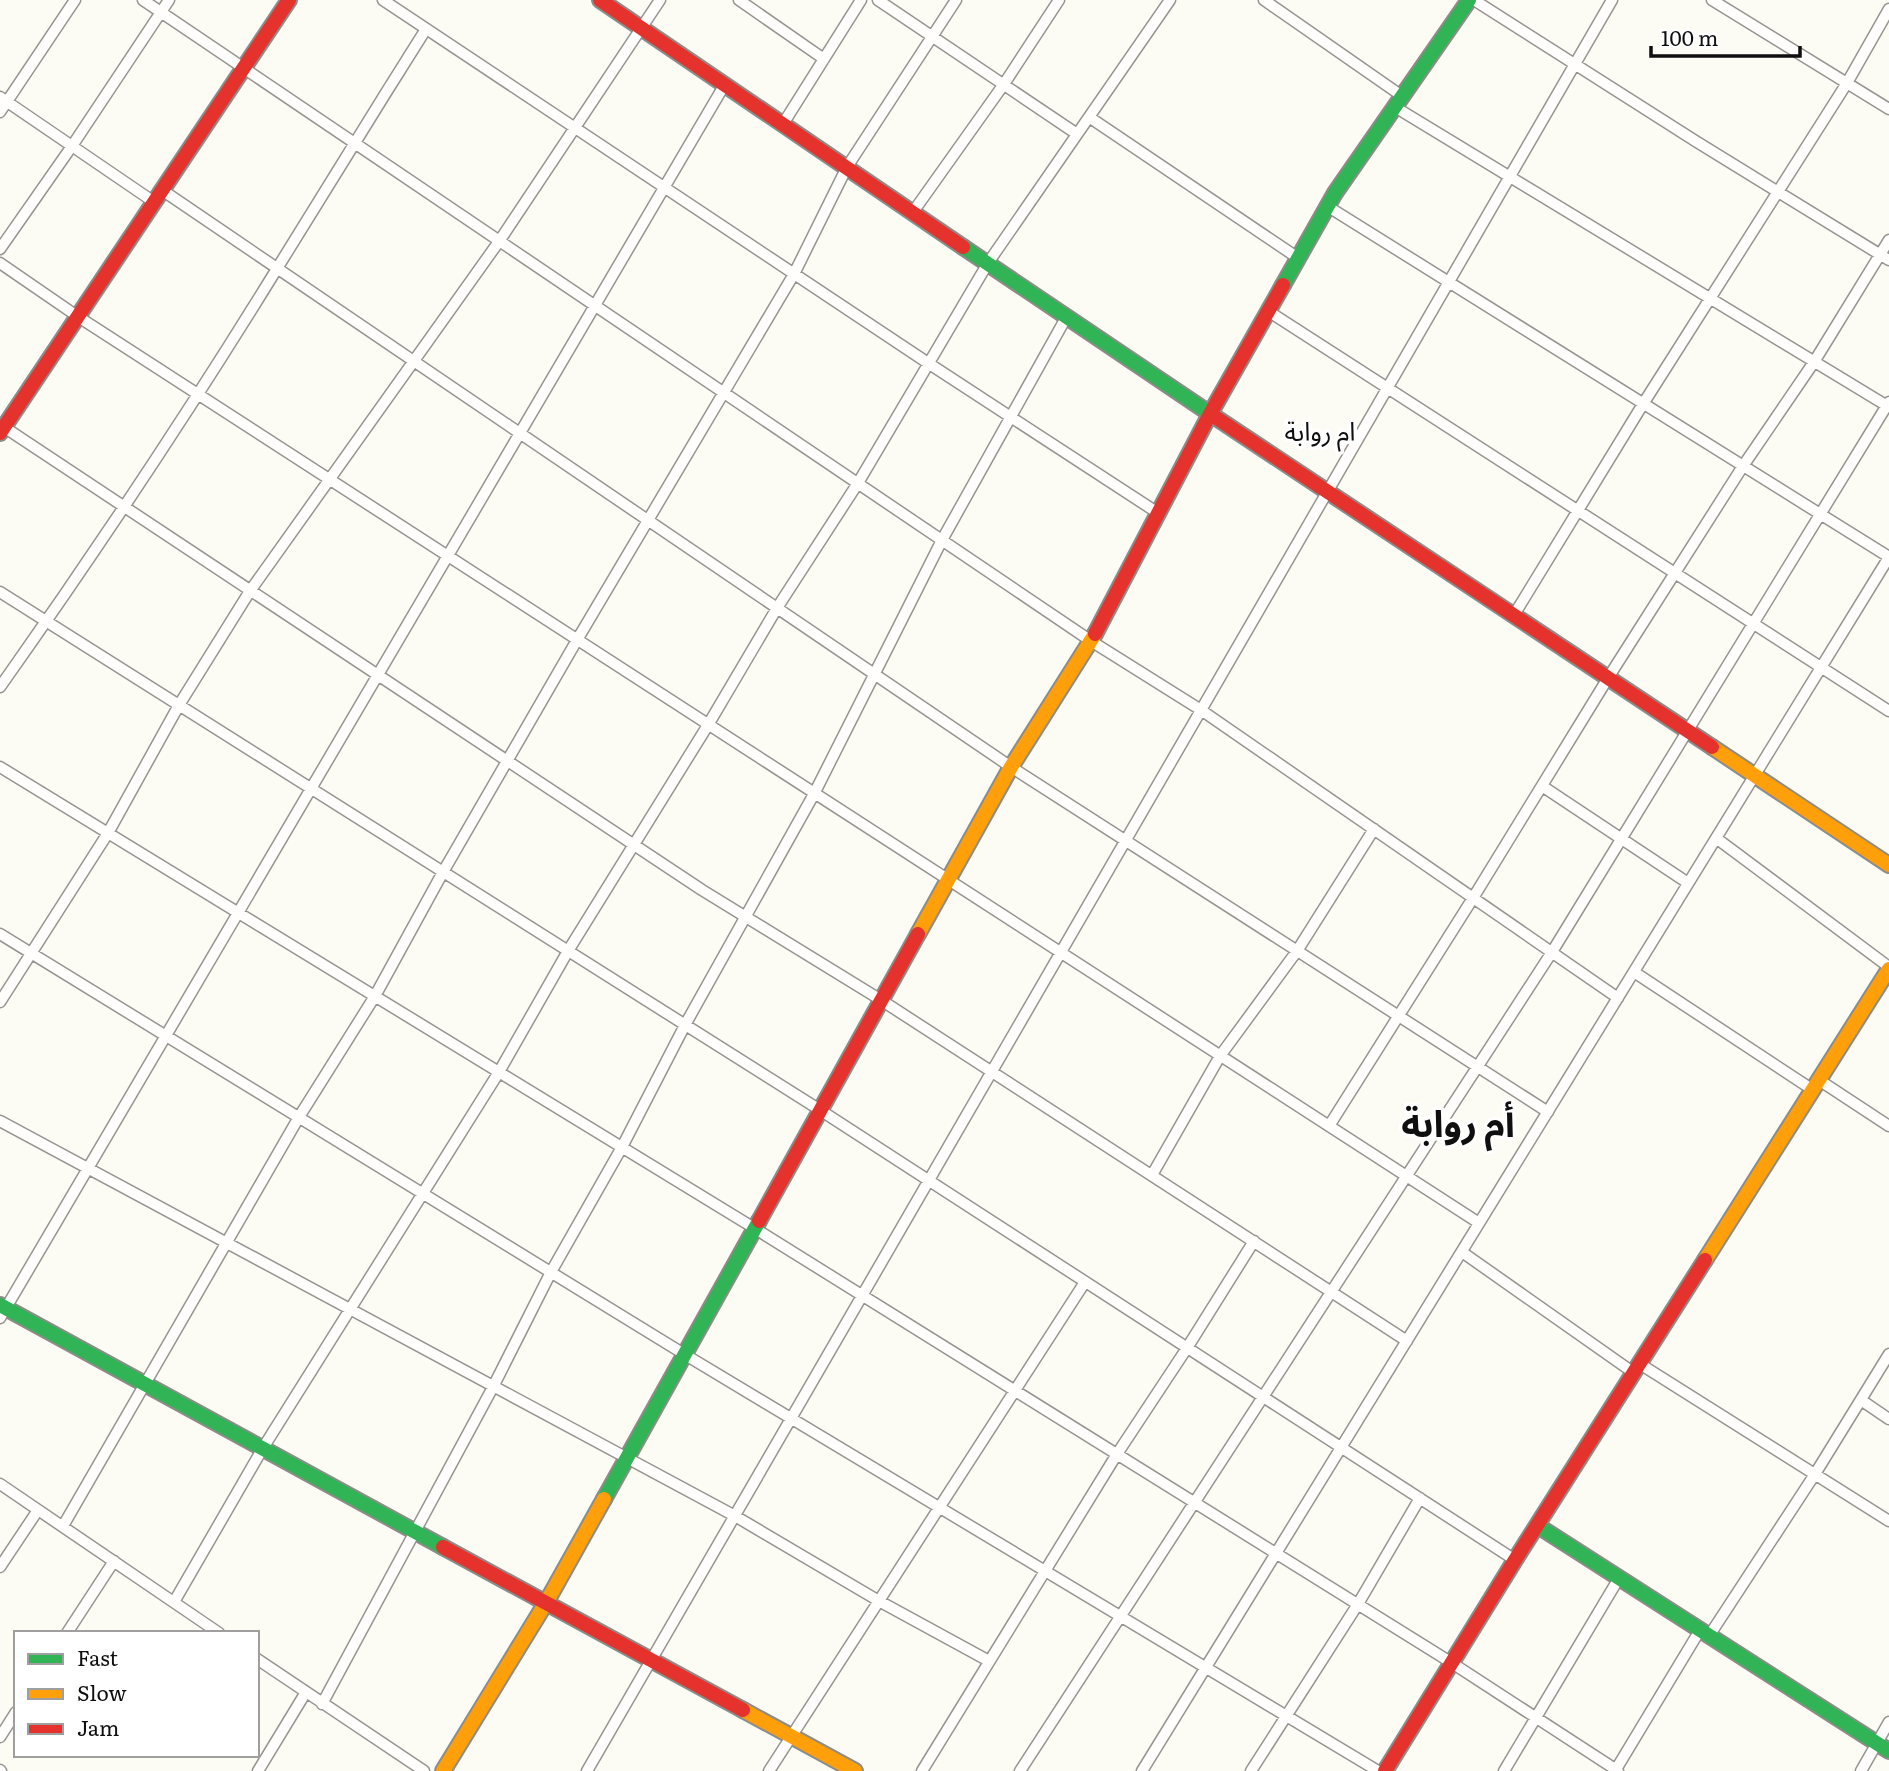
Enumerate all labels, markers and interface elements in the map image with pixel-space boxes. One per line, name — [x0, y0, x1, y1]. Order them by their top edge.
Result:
scale bar — [1651, 14, 1800, 58]
text: 100 m — [1661, 21, 1718, 52]
district label: ام روابة — [1285, 410, 1355, 452]
district label: أم روابة — [1401, 1093, 1515, 1152]
legend — [14, 1631, 259, 1757]
text: Fast — [77, 1641, 118, 1672]
text: Slow — [77, 1676, 127, 1707]
text: Jam — [77, 1711, 119, 1742]

